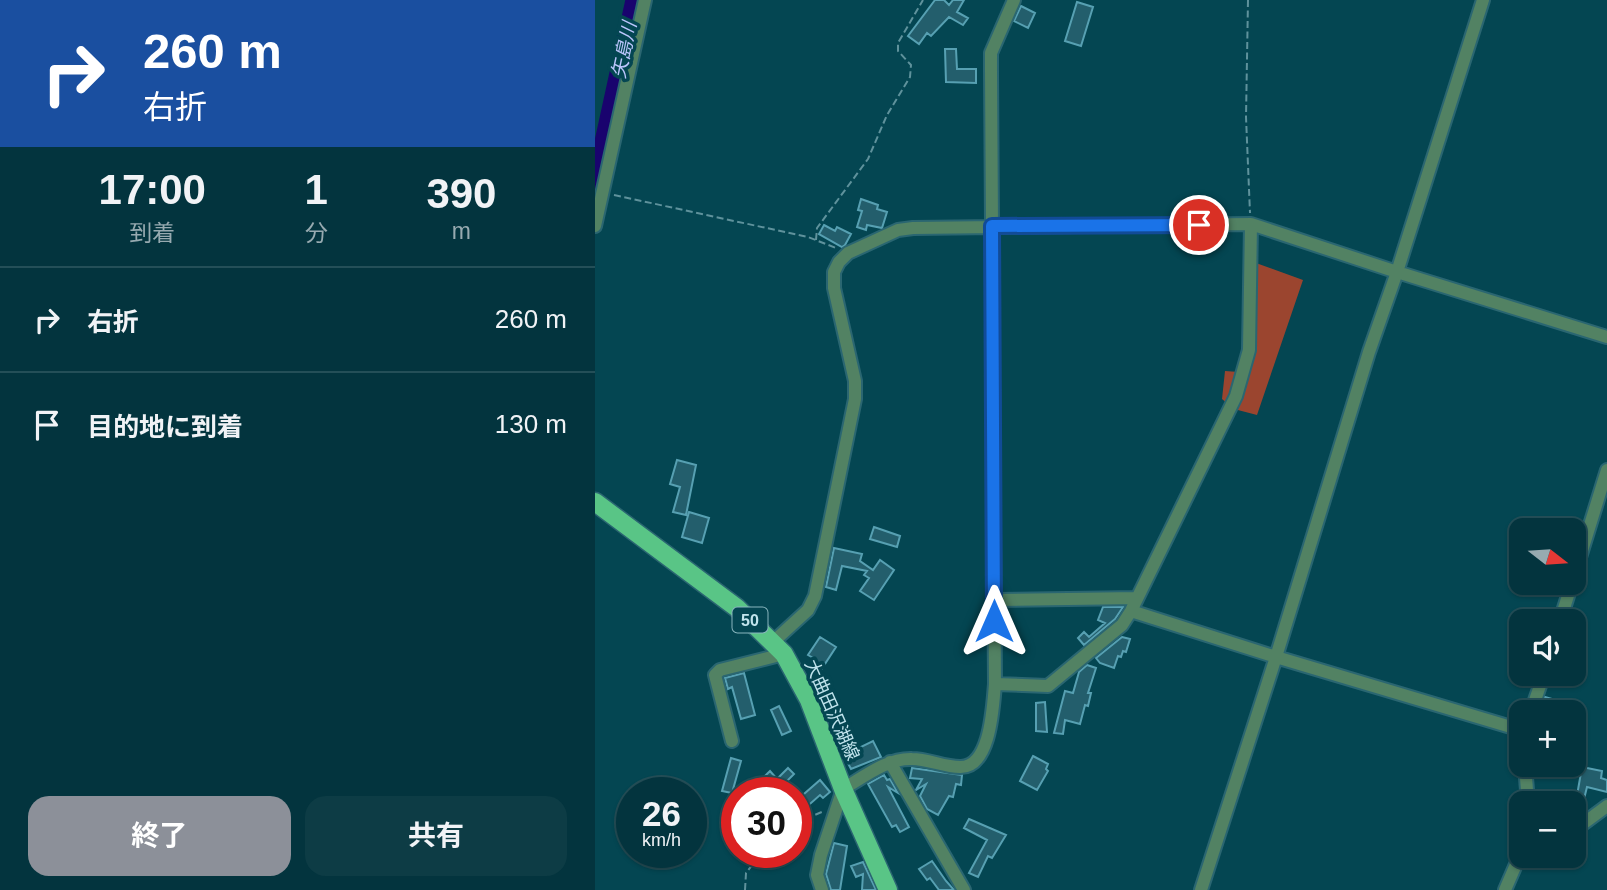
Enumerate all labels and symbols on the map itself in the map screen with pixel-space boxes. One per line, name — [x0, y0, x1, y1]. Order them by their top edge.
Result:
water label: 矢島川 — [608, 18, 641, 80]
pin — [1169, 195, 1229, 255]
north arrow — [1509, 518, 1585, 595]
position arrow — [957, 584, 1031, 658]
road number: 50 — [733, 608, 767, 632]
street label: 大曲田沢湖線 — [801, 657, 863, 763]
speed limit sign: 30 — [721, 777, 812, 868]

